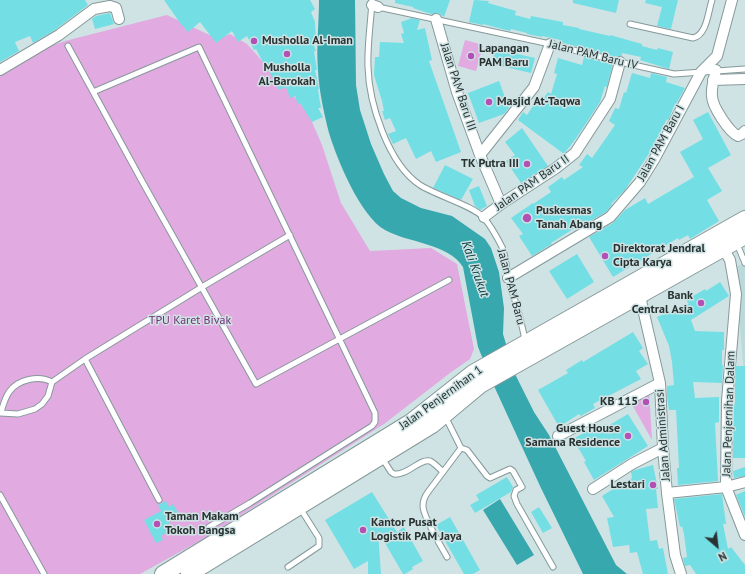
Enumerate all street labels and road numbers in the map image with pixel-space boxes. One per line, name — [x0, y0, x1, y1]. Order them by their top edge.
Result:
street label: Jalan PAM Baru IV — [547, 37, 639, 73]
street label: Jalan PAM Baru III — [437, 41, 479, 133]
street label: Jalan PAM Baru I — [634, 103, 688, 183]
street label: Jalan PAM Baru II — [492, 152, 572, 214]
street label: Jalan PAM Baru — [494, 248, 528, 326]
street label: Jalan Penjernihan Dalam — [720, 351, 738, 477]
street label: Jalan Penjernihan 1 — [396, 363, 486, 433]
street label: Jalan Administrasi — [653, 388, 673, 482]

